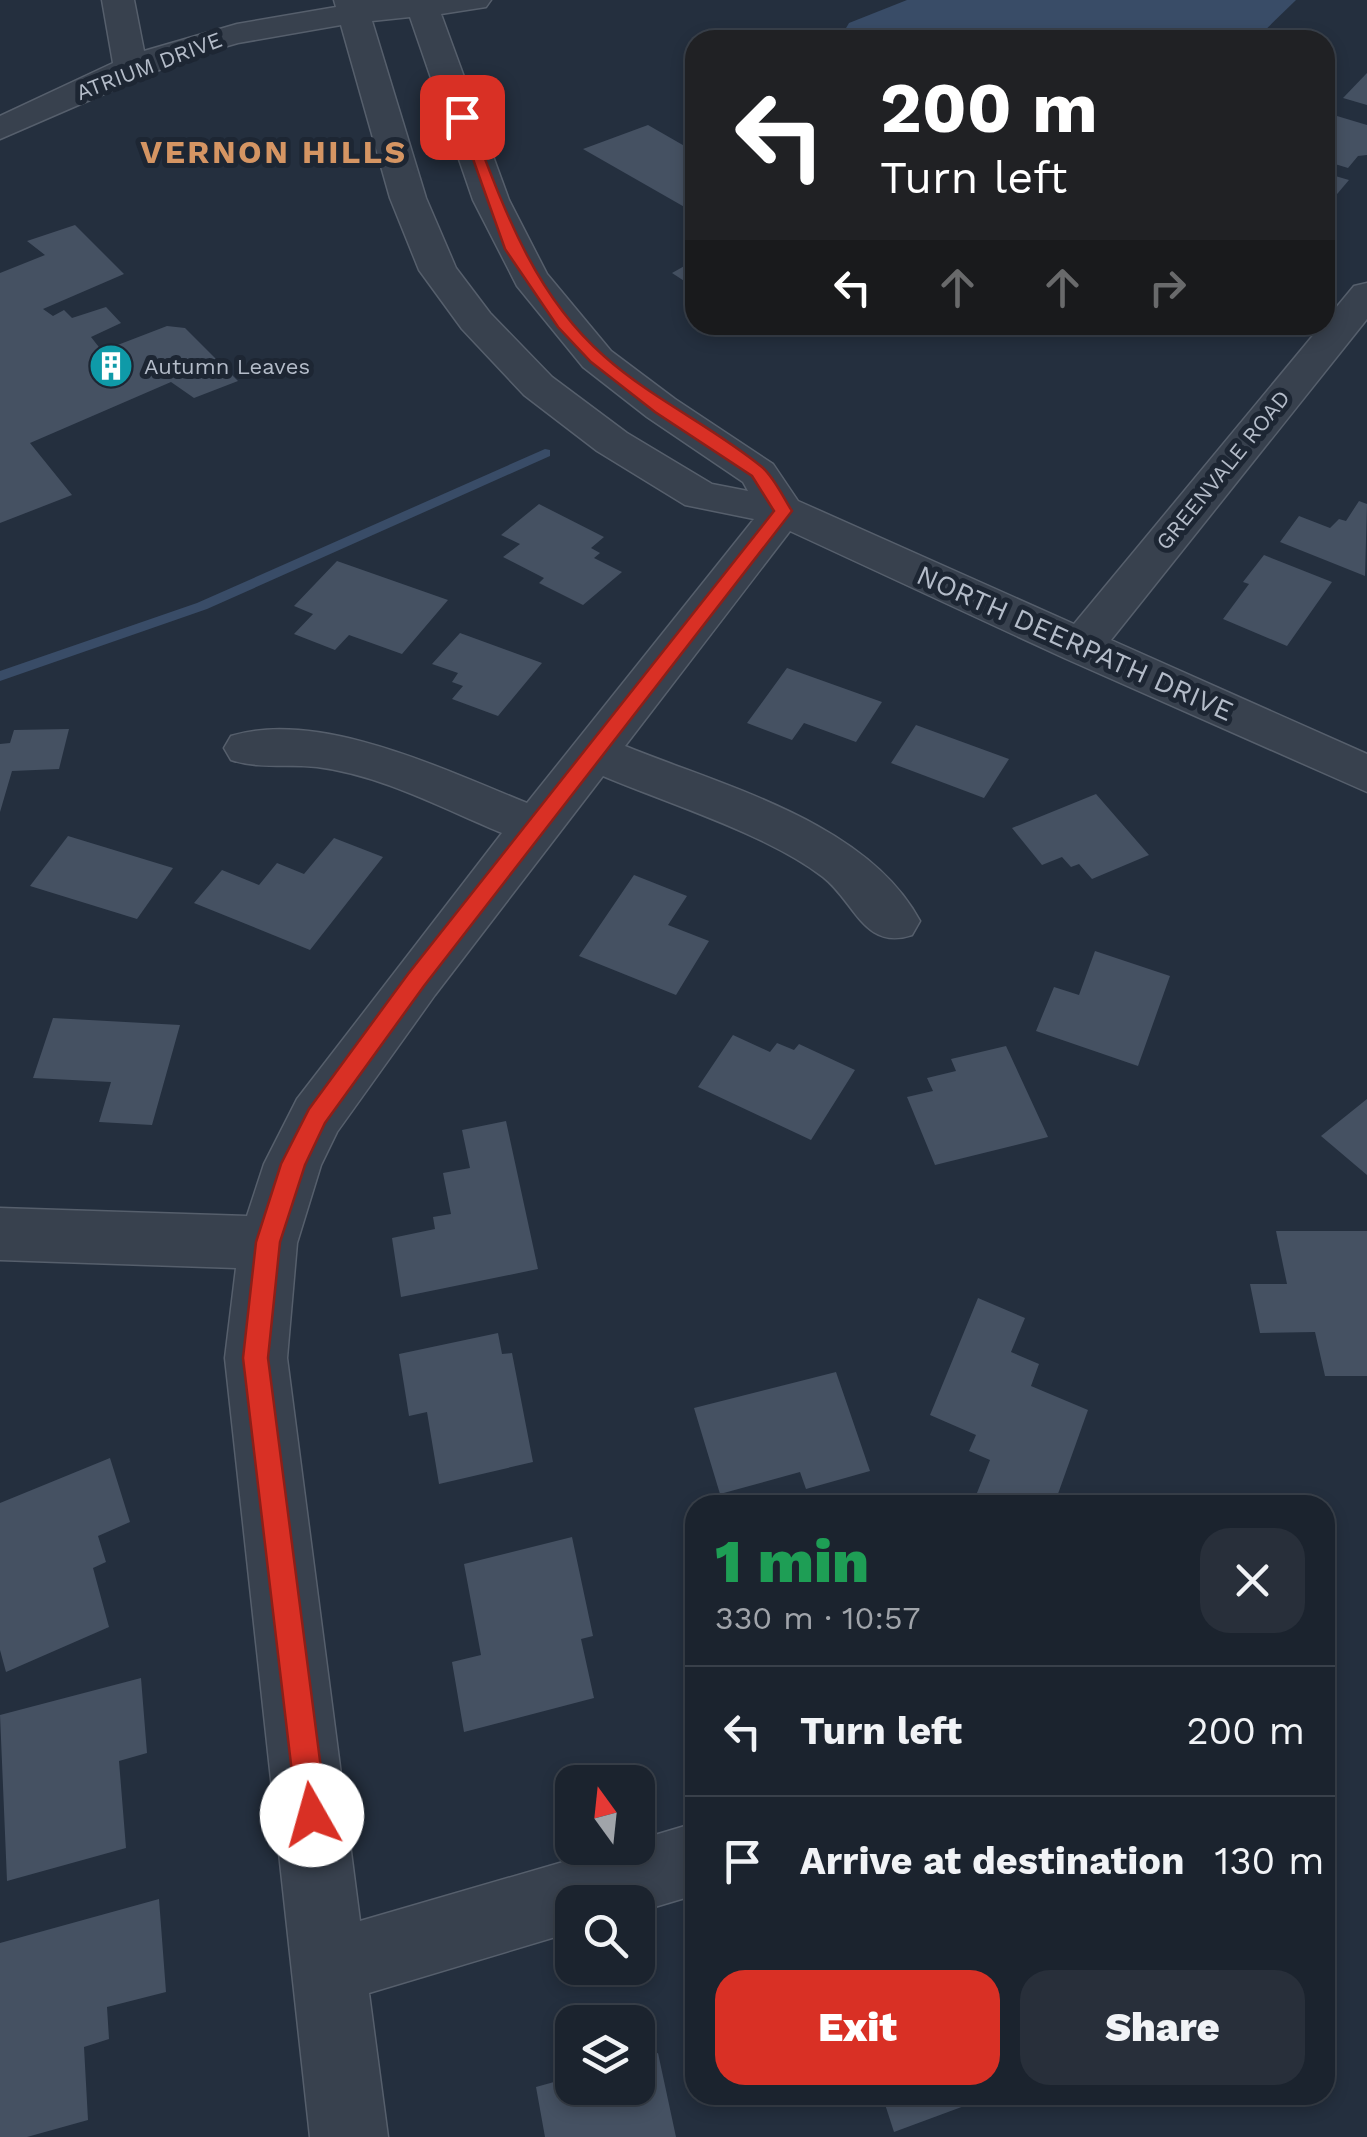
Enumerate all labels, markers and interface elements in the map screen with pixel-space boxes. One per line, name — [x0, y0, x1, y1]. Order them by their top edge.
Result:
street label: ATRIUM DRIVE — [73, 27, 225, 105]
text: 200 m — [880, 67, 1098, 149]
icon: left — [715, 70, 845, 200]
pin — [420, 75, 505, 160]
icon: arrive — [435, 90, 490, 145]
district label: VERNON HILLS — [140, 133, 408, 171]
text: Turn left — [880, 151, 1067, 204]
icon: left — [825, 260, 880, 315]
icon: ahead — [930, 260, 985, 315]
icon: ahead — [1035, 260, 1090, 315]
icon: right — [1140, 260, 1195, 315]
building icon: Autumn Leaves — [88, 343, 134, 389]
place label: Autumn Leaves — [144, 354, 310, 379]
street label: GREENVALE ROAD — [1151, 385, 1295, 555]
street label: NORTH DEERPATH DRIVE — [912, 558, 1238, 728]
text: 1 min — [715, 1526, 869, 1597]
button: close — [1200, 1528, 1305, 1633]
text: 330 m · 10:57 — [715, 1599, 920, 1637]
icon: left — [715, 1704, 770, 1759]
text: Turn left — [800, 1709, 962, 1753]
text: 200 m — [1186, 1709, 1305, 1753]
position arrow — [260, 1763, 364, 1867]
north arrow — [555, 1765, 655, 1865]
map controls — [555, 1765, 655, 2105]
icon: arrive — [715, 1834, 770, 1889]
text: Arrive at destination — [800, 1839, 1185, 1883]
text: 130 m — [1215, 1839, 1324, 1883]
button: search — [555, 1885, 655, 1985]
button: Exit — [715, 1970, 1000, 2085]
button: Share — [1020, 1970, 1305, 2085]
button: layers — [555, 2005, 655, 2105]

